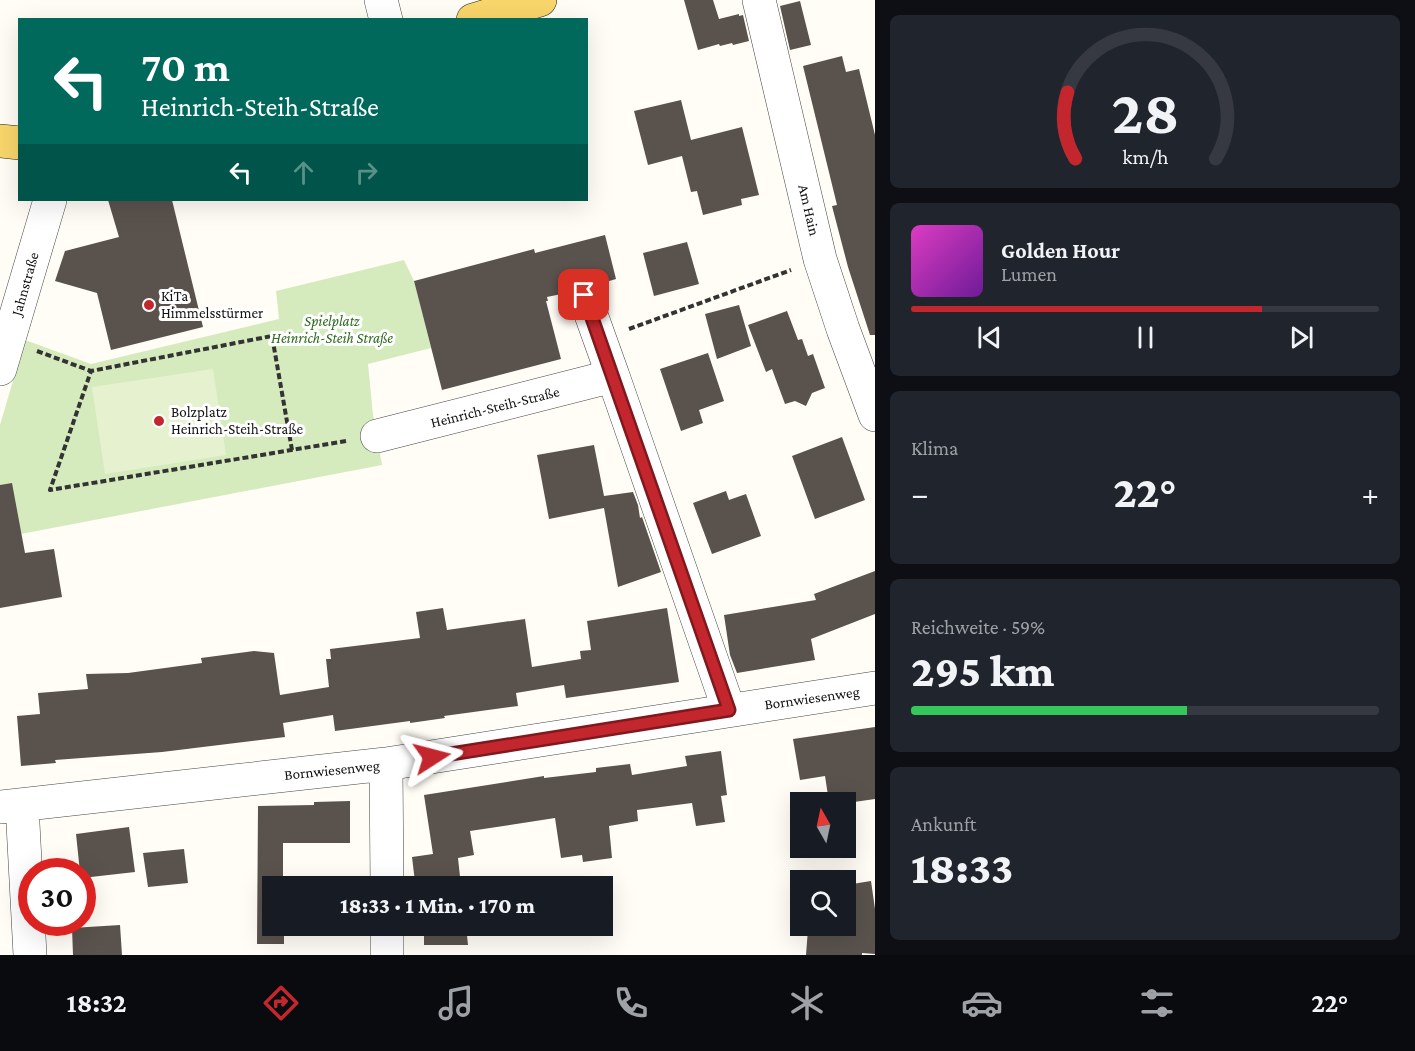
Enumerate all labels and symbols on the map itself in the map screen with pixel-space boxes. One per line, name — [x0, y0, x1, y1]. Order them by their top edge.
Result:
street label: Am Hain — [795, 183, 823, 237]
street label: Jahnstraße — [8, 250, 43, 320]
pin — [558, 269, 609, 320]
place label: KiTa Himmelsstürmer — [161, 288, 264, 321]
marker: KiTa Himmelsstürmer — [142, 298, 156, 312]
park label: Spielplatz Heinrich-Steih Straße — [271, 313, 393, 347]
street label: Heinrich-Steih-Straße — [429, 383, 561, 431]
place label: Bolzplatz Heinrich-Steih-Straße — [171, 404, 304, 437]
marker: Bolzplatz Heinrich-Steih-Straße — [152, 414, 166, 428]
street label: Bornwiesenweg — [763, 683, 861, 714]
position arrow — [400, 725, 464, 789]
street label: Bornwiesenweg — [284, 757, 381, 784]
north arrow — [790, 792, 856, 858]
speed limit sign: 30 — [18, 858, 96, 936]

